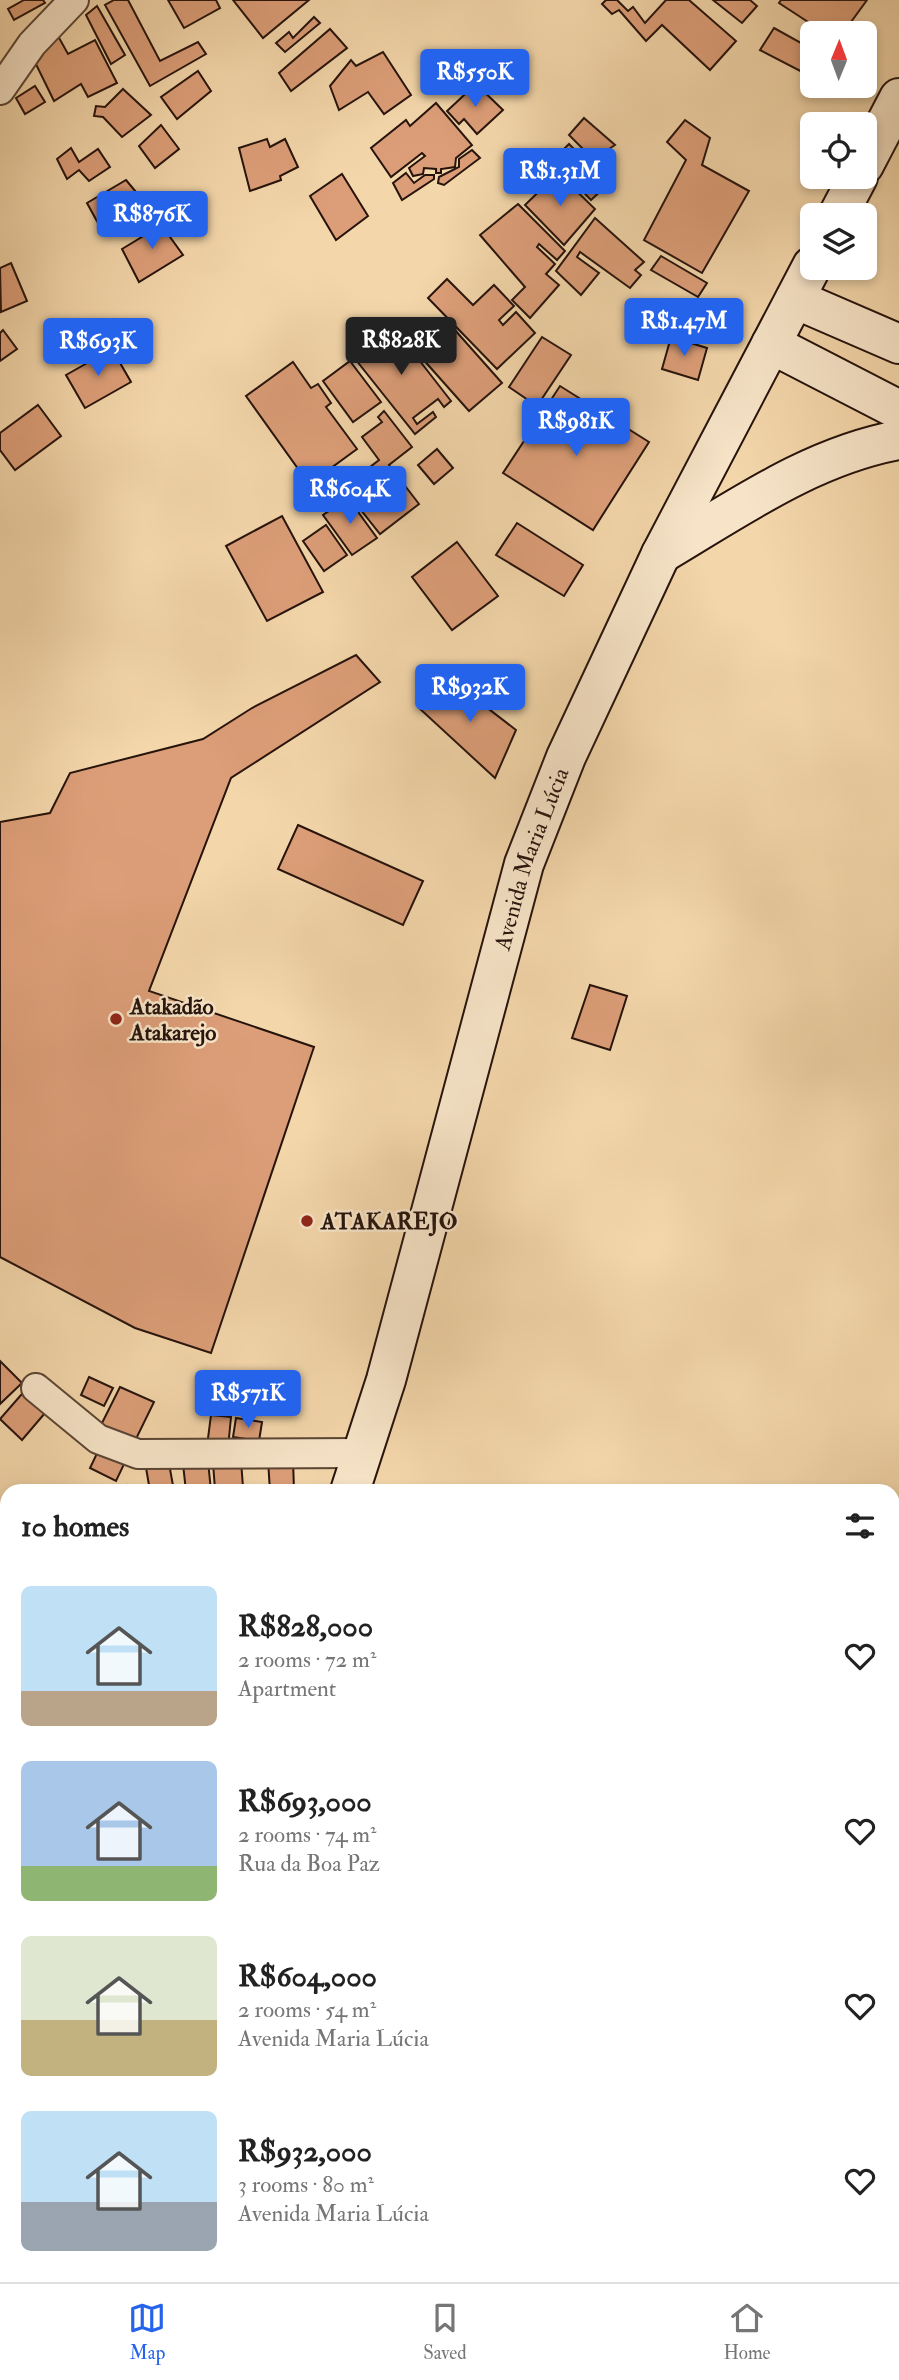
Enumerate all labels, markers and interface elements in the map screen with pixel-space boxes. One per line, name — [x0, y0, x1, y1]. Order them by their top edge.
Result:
north arrow — [800, 21, 877, 98]
map controls — [800, 21, 877, 280]
pin: R$550K — [418, 50, 532, 109]
text: R$550K — [436, 57, 514, 86]
button: locate — [800, 112, 877, 189]
pin: R$1.31M — [495, 148, 625, 208]
text: R$1.31M — [519, 156, 601, 185]
pin: R$876K — [95, 191, 209, 251]
text: R$876K — [113, 199, 191, 228]
button: layers — [800, 203, 877, 280]
pin: R$1.47M — [619, 298, 749, 358]
text: R$1.47M — [640, 306, 728, 335]
pin: R$693K — [41, 318, 155, 378]
pin: R$828K — [344, 318, 458, 377]
text: R$828K — [362, 325, 440, 354]
text: R$693K — [59, 326, 137, 355]
pin: R$981K — [519, 398, 633, 458]
text: R$981K — [538, 406, 614, 435]
pin: R$604K — [293, 466, 407, 526]
text: R$604K — [309, 474, 391, 503]
pin: R$932K — [413, 664, 527, 724]
text: R$932K — [431, 672, 509, 701]
street label: Avenida Maria Lúcia — [487, 763, 576, 954]
place label: Atakadão Atakarejo — [129, 992, 216, 1047]
marker: Atakadão Atakarejo — [108, 1011, 124, 1027]
place label: ATAKAREJO — [320, 1207, 457, 1237]
marker: ATAKAREJO — [299, 1213, 315, 1229]
pin: R$571K — [191, 1370, 305, 1430]
text: R$571K — [211, 1378, 285, 1407]
icon: filters — [841, 1507, 879, 1545]
text: 10 homes — [21, 1508, 129, 1545]
text: R$828,000 — [238, 1608, 373, 1645]
icon: home — [77, 1614, 161, 1698]
icon: heart — [841, 1637, 879, 1675]
text: 2 rooms · 72 m² — [238, 1645, 376, 1674]
text: Apartment — [238, 1674, 336, 1703]
text: R$693,000 — [238, 1783, 372, 1820]
icon: home — [77, 1789, 161, 1873]
icon: heart — [841, 1812, 879, 1850]
text: 2 rooms · 74 m² — [238, 1820, 377, 1849]
text: Rua da Boa Paz — [238, 1849, 380, 1878]
text: R$604,000 — [238, 1958, 377, 1995]
icon: home — [77, 1964, 161, 2048]
icon: heart — [841, 1987, 879, 2025]
text: 2 rooms · 54 m² — [238, 1995, 376, 2024]
text: Avenida Maria Lúcia — [238, 2024, 429, 2053]
text: R$932,000 — [238, 2133, 372, 2170]
icon: home — [77, 2139, 161, 2223]
icon: heart — [841, 2162, 879, 2200]
text: 3 rooms · 80 m² — [238, 2170, 374, 2199]
text: Avenida Maria Lúcia — [238, 2199, 429, 2228]
tab: Map — [128, 2299, 166, 2365]
tab: Saved — [423, 2299, 467, 2365]
tab: Home — [723, 2299, 771, 2365]

